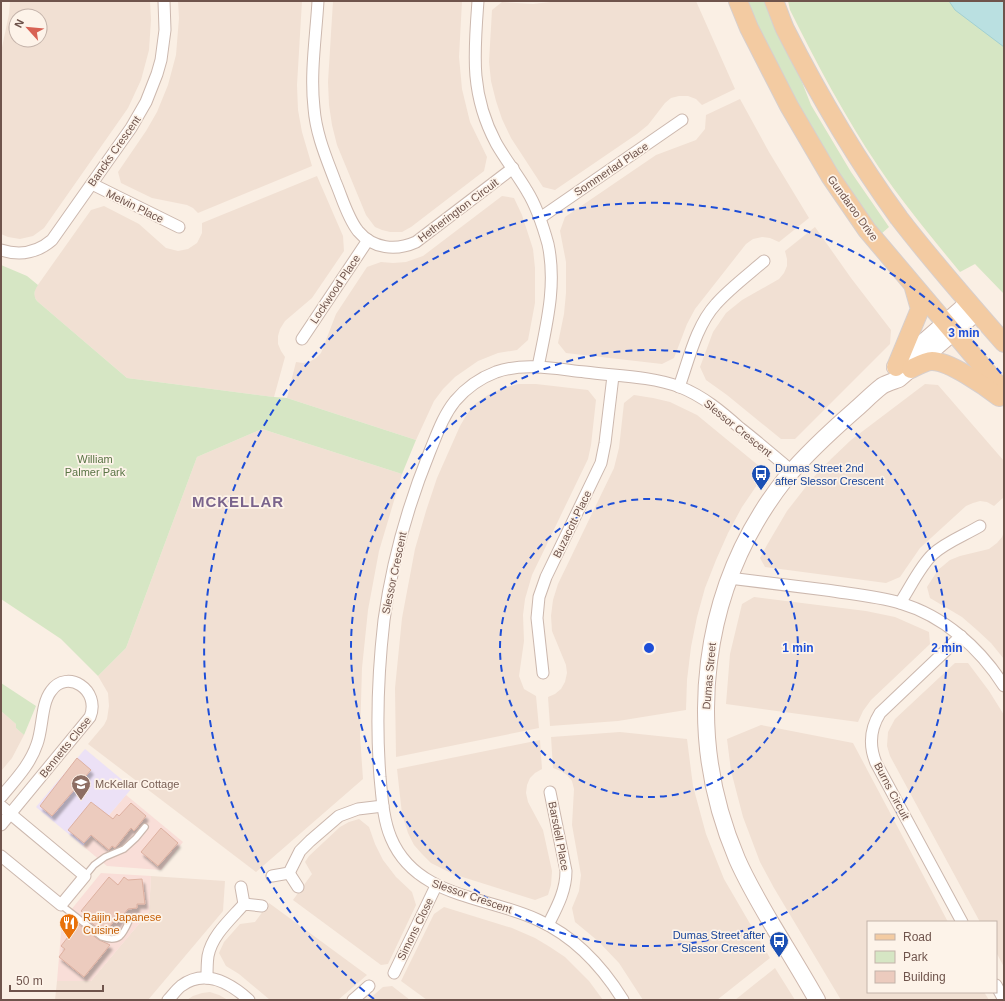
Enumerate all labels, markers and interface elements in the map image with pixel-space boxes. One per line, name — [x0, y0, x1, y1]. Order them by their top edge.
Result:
north arrow — [8, 8, 48, 48]
text: N — [12, 17, 26, 30]
street label: Bancks Crescent — [85, 113, 143, 189]
street label: Sommerlad Place — [572, 140, 650, 198]
street label: Gundaroo Drive — [825, 173, 881, 243]
street label: Hetherington Circuit — [416, 176, 500, 244]
street label: Melvin Place — [104, 187, 166, 225]
street label: Lockwood Place — [308, 252, 362, 326]
text: 3 min — [948, 326, 980, 340]
street label: Slessor Crescent — [702, 397, 774, 459]
park label: William Palmer Park — [65, 453, 126, 478]
place label: Dumas Street 2nd after Slessor Crescent — [775, 462, 884, 487]
bus stop icon: Dumas Street 2nd after Slessor Crescent — [750, 463, 772, 491]
street label: Buzacott Place — [551, 488, 593, 560]
district label: MCKELLAR — [192, 493, 284, 510]
street label: Slessor Crescent — [379, 531, 409, 615]
centre of rings — [642, 641, 656, 655]
text: 1 min — [782, 641, 814, 655]
text: 2 min — [931, 641, 963, 655]
street label: Dumas Street — [700, 642, 718, 710]
street label: Bennetts Close — [37, 714, 93, 780]
street label: Burns Circuit — [872, 760, 912, 822]
school or university icon: McKellar Cottage — [70, 773, 92, 801]
place label: McKellar Cottage — [95, 778, 179, 790]
street label: Barsdell Place — [546, 800, 572, 872]
street label: Slessor Crescent — [430, 877, 514, 915]
street label: Simons Close — [395, 896, 435, 962]
place label: Raijin Japanese Cuisine — [83, 911, 161, 936]
restaurant icon: Raijin Japanese Cuisine — [58, 912, 80, 940]
legend — [867, 921, 997, 993]
place label: Dumas Street after Slessor Crescent — [673, 929, 765, 954]
bus stop icon: Dumas Street after Slessor Crescent — [768, 930, 790, 958]
text: Road — [903, 930, 932, 944]
text: Park — [903, 950, 929, 964]
scale bar — [10, 967, 103, 993]
text: Building — [903, 970, 946, 984]
text: 50 m — [16, 974, 43, 988]

